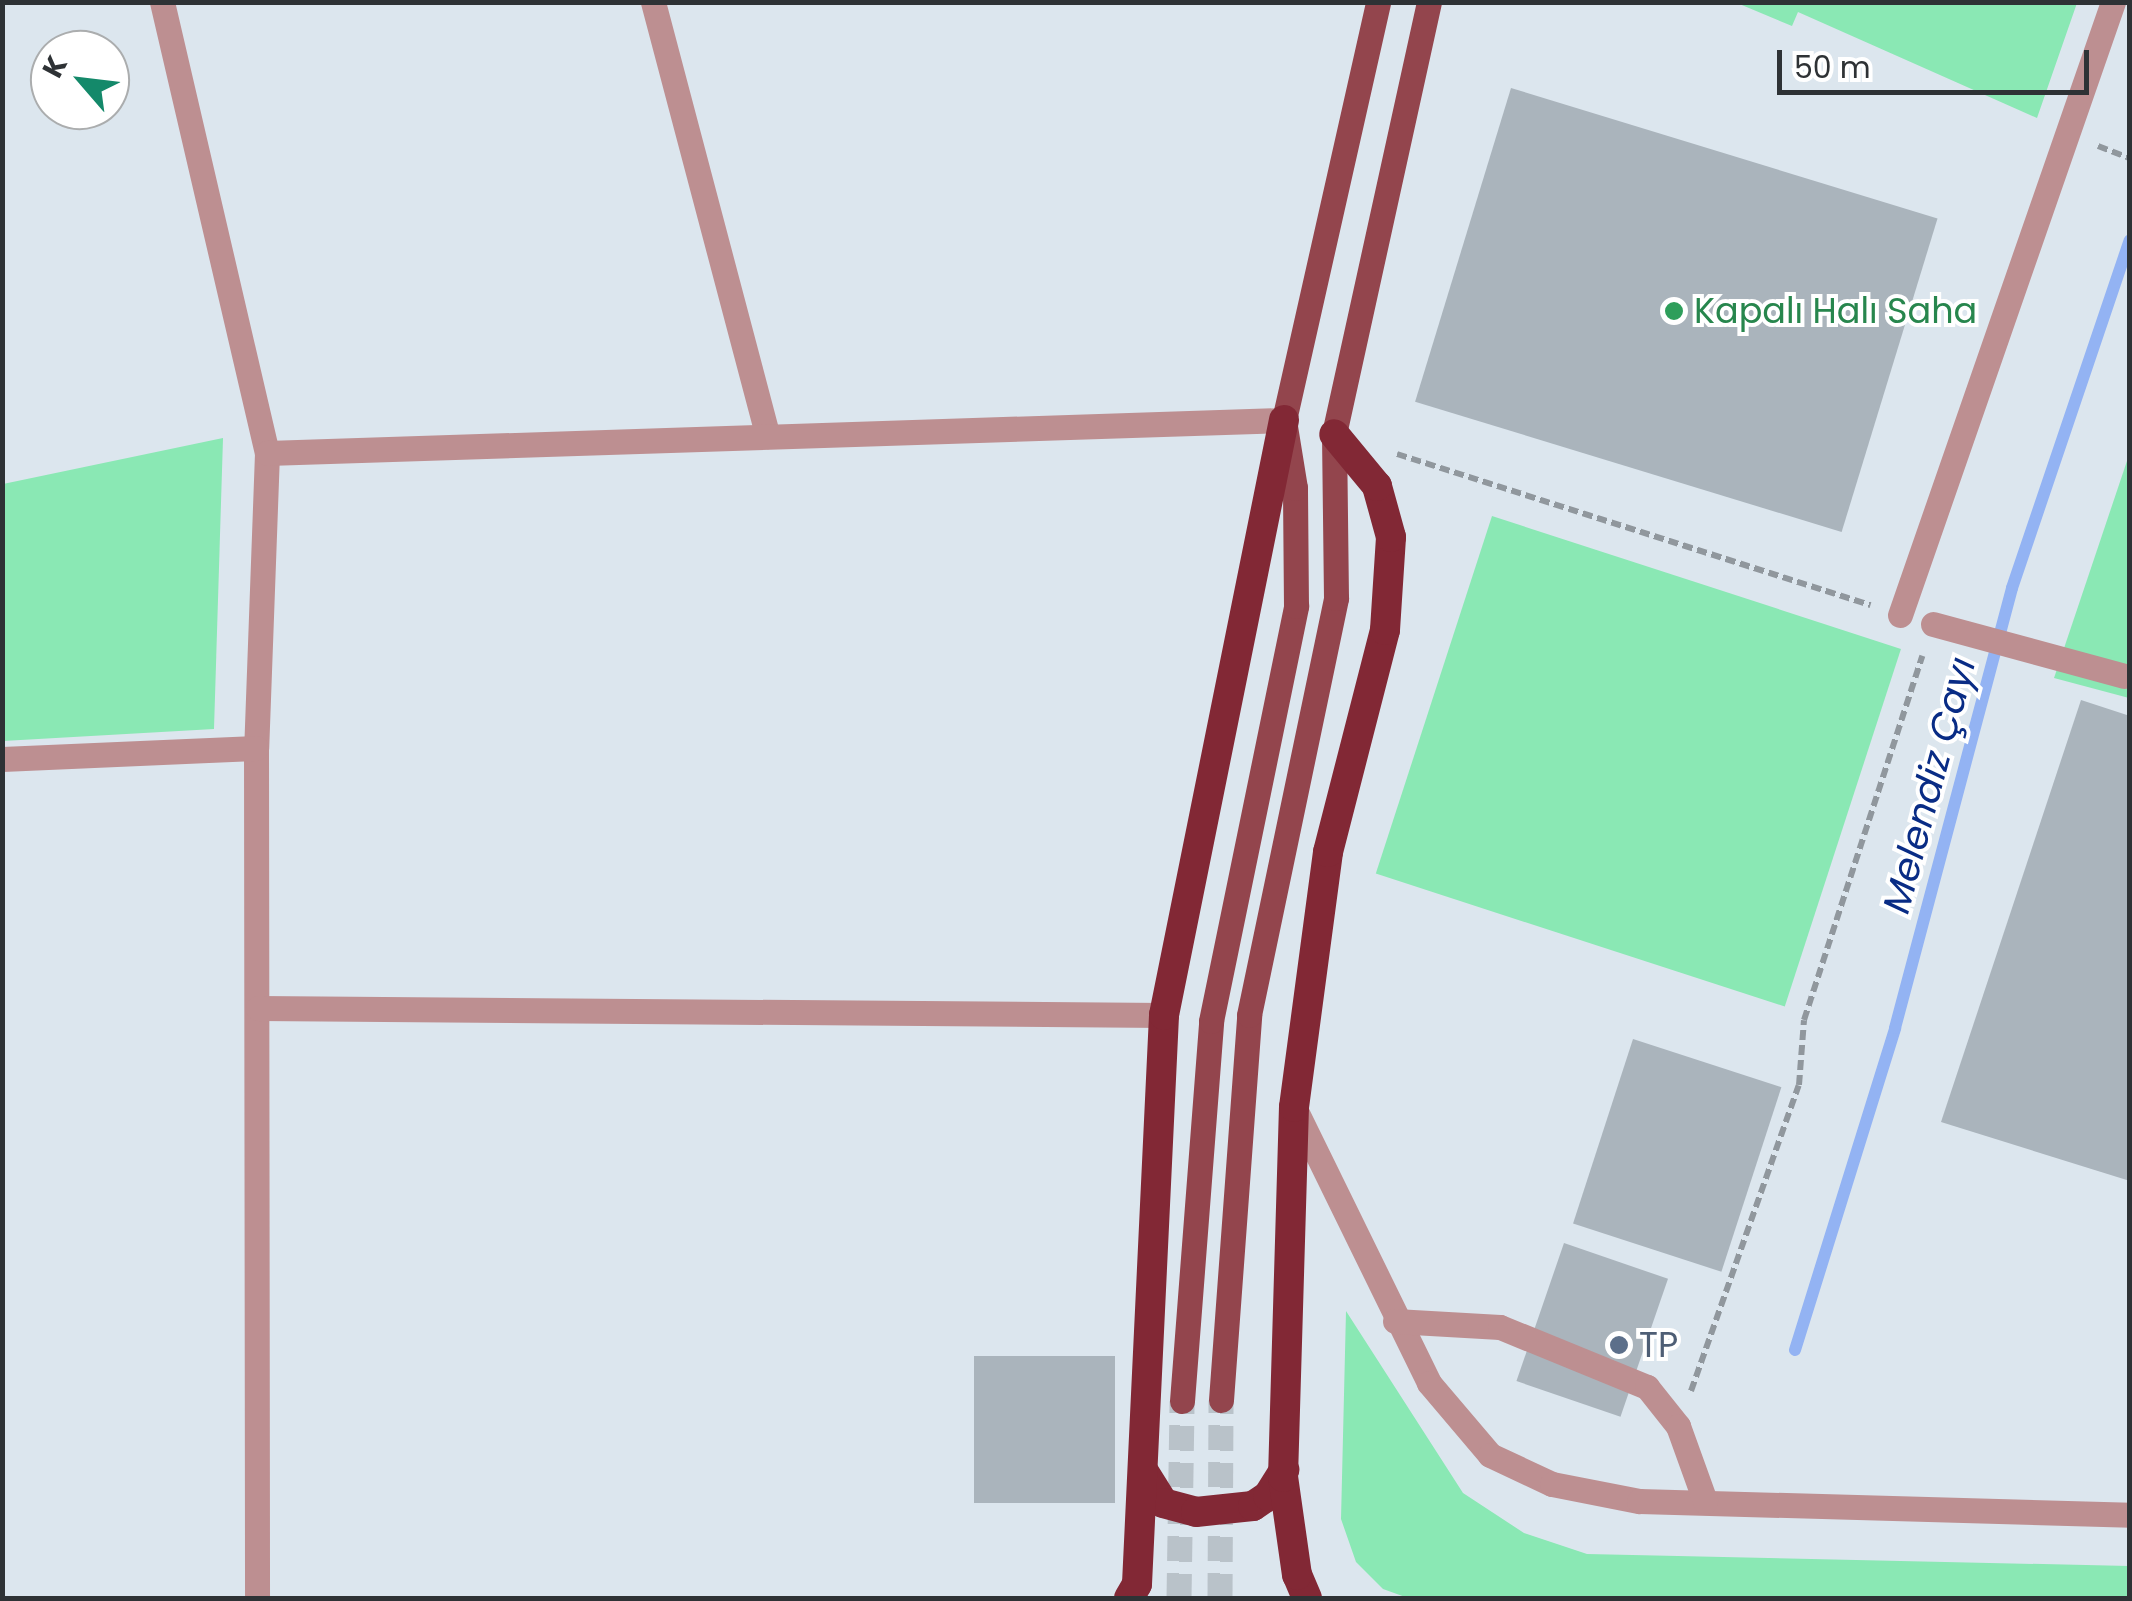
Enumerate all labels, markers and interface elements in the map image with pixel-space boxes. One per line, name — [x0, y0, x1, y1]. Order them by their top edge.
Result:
north arrow — [30, 30, 130, 130]
scale bar — [1782, 30, 2094, 92]
text: 50 m — [1794, 46, 1871, 89]
text: K — [33, 49, 77, 84]
place label: Kapalı Halı Saha — [1694, 290, 1977, 332]
marker: Kapalı Halı Saha — [1663, 300, 1685, 322]
water label: Melendiz Çayı — [1873, 652, 1985, 918]
place label: TP — [1639, 1324, 1678, 1366]
marker: TP — [1608, 1334, 1630, 1356]

